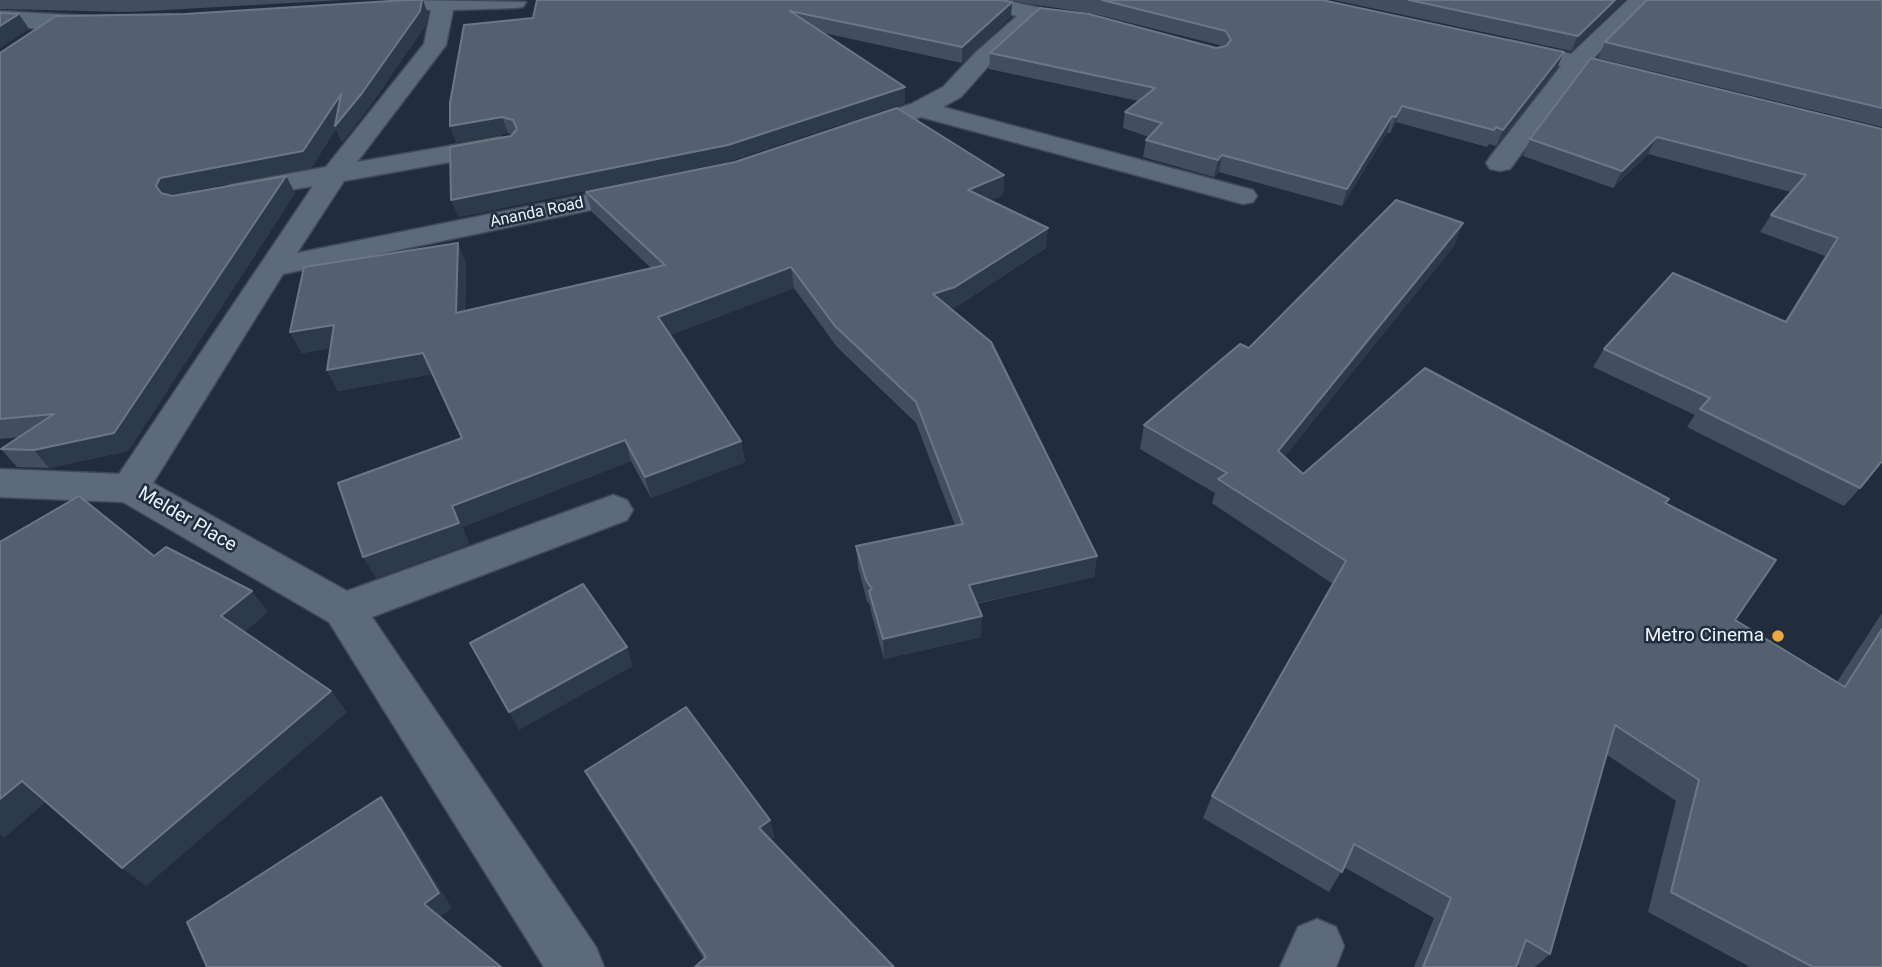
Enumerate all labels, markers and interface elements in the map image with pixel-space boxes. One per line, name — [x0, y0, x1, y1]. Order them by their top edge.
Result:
street label: Ananda Road — [488, 194, 586, 232]
street label: Melder Place — [134, 483, 240, 557]
place label: Metro Cinema — [1645, 625, 1764, 647]
marker: Metro Cinema — [1770, 628, 1786, 644]

